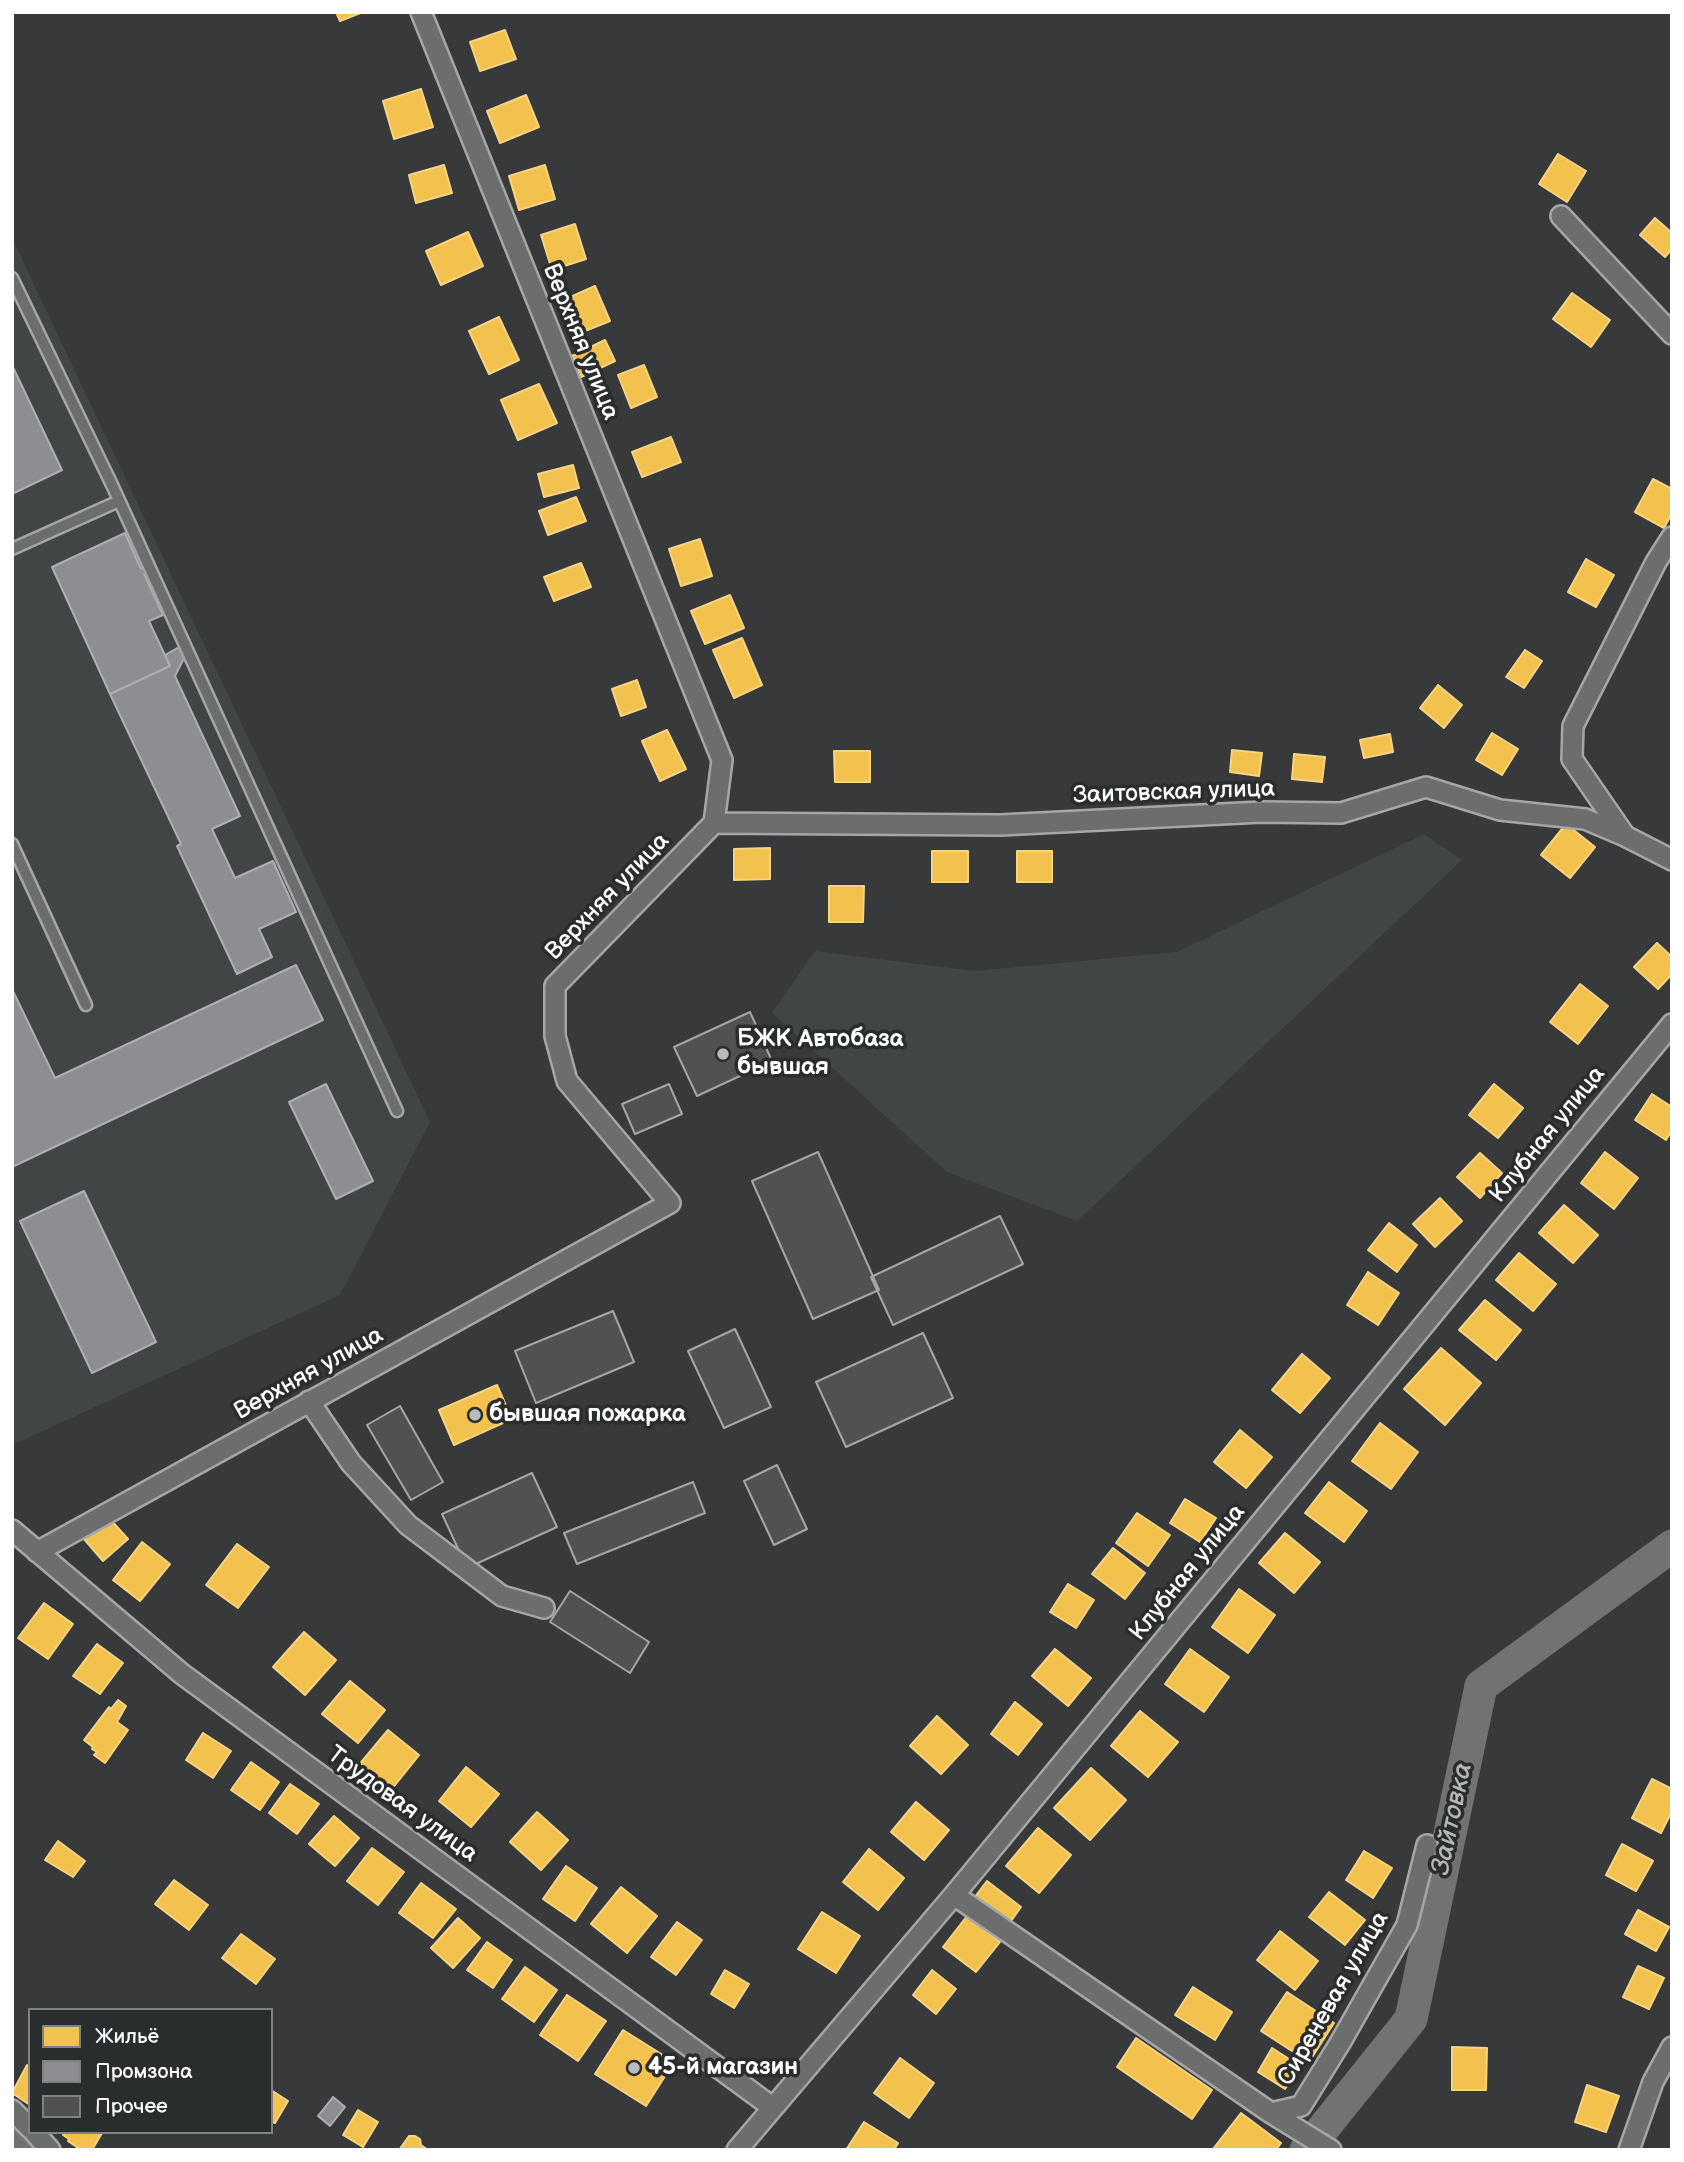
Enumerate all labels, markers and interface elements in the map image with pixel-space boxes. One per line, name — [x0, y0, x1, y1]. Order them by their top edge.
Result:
street label: Верхняя улица — [536, 260, 624, 424]
street label: Заитовская улица — [1073, 775, 1275, 811]
street label: Верхняя улица — [540, 827, 676, 967]
place label: БЖК Автобаза бывшая — [737, 1026, 904, 1082]
marker: БЖК Автобаза бывшая — [715, 1046, 731, 1062]
street label: Клубная улица — [1484, 1061, 1612, 1209]
street label: Верхняя улица — [230, 1321, 388, 1427]
place label: бывшая пожарка — [489, 1401, 686, 1429]
marker: бывшая пожарка — [467, 1407, 483, 1423]
street label: Клубная улица — [1124, 1499, 1252, 1647]
street label: Трудовая улица — [321, 1741, 483, 1869]
water label: Зайтовка — [1426, 1760, 1480, 1878]
street label: Сиреневая улица — [1272, 1907, 1396, 2091]
legend — [28, 2008, 273, 2134]
text: Жильё — [95, 2024, 159, 2049]
place label: 45-й магазин — [648, 2054, 798, 2082]
text: Промзона — [95, 2059, 193, 2084]
marker: 45-й магазин — [626, 2060, 642, 2076]
text: Прочее — [95, 2094, 168, 2119]

